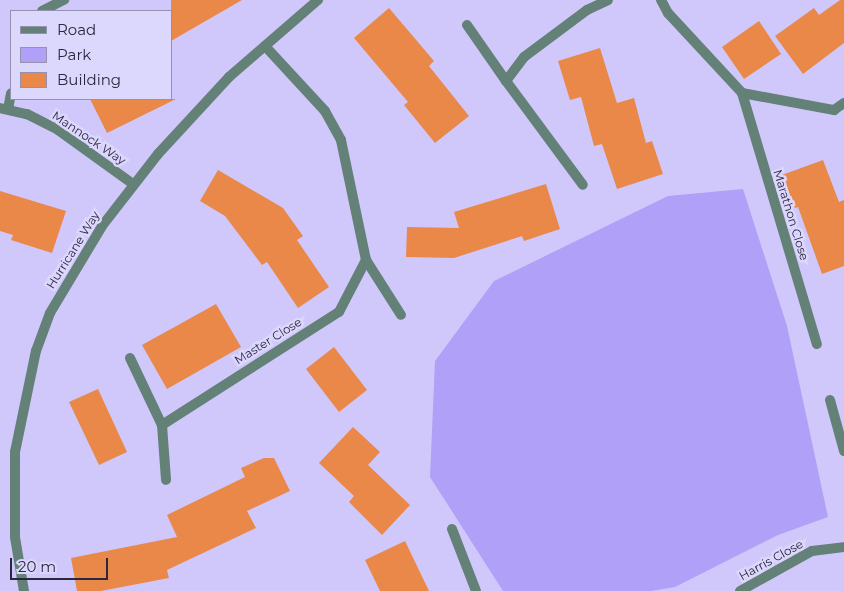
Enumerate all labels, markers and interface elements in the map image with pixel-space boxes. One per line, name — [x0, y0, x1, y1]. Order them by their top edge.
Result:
legend — [10, 10, 172, 100]
text: Road — [57, 20, 96, 39]
text: Park — [57, 45, 91, 64]
text: Building — [57, 70, 121, 89]
street label: Mannock Way — [50, 108, 128, 168]
street label: Marathon Close — [770, 168, 812, 262]
street label: Hurricane Way — [43, 209, 103, 291]
street label: Master Close — [232, 315, 304, 367]
street label: Harris Close — [737, 537, 805, 583]
scale bar — [12, 548, 110, 580]
text: 20 m — [18, 557, 56, 576]

